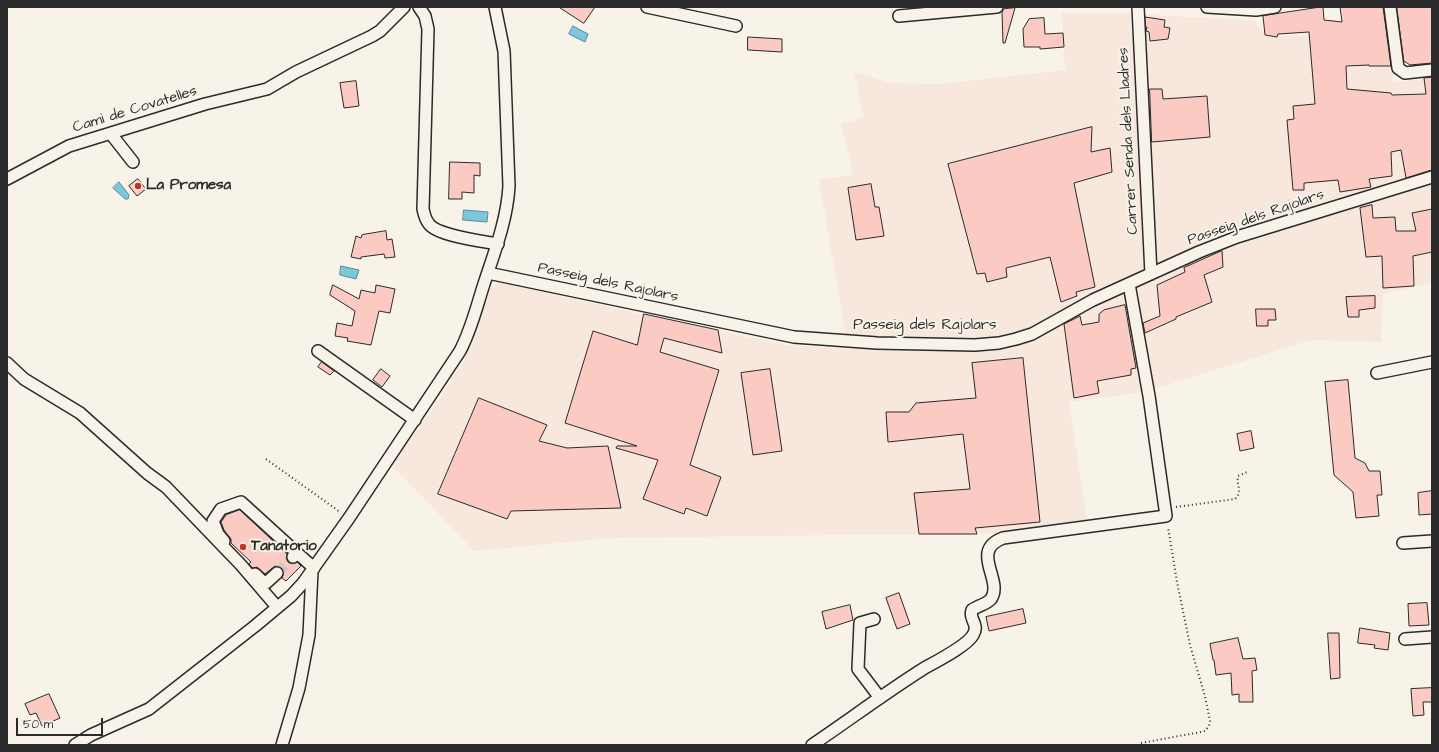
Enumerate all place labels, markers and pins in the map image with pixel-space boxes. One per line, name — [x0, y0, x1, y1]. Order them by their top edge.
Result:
place label: La Promesa — [146, 177, 231, 195]
marker: La Promesa — [133, 181, 143, 191]
place label: Tanatorio — [251, 538, 317, 556]
marker: Tanatorio — [238, 542, 248, 552]

